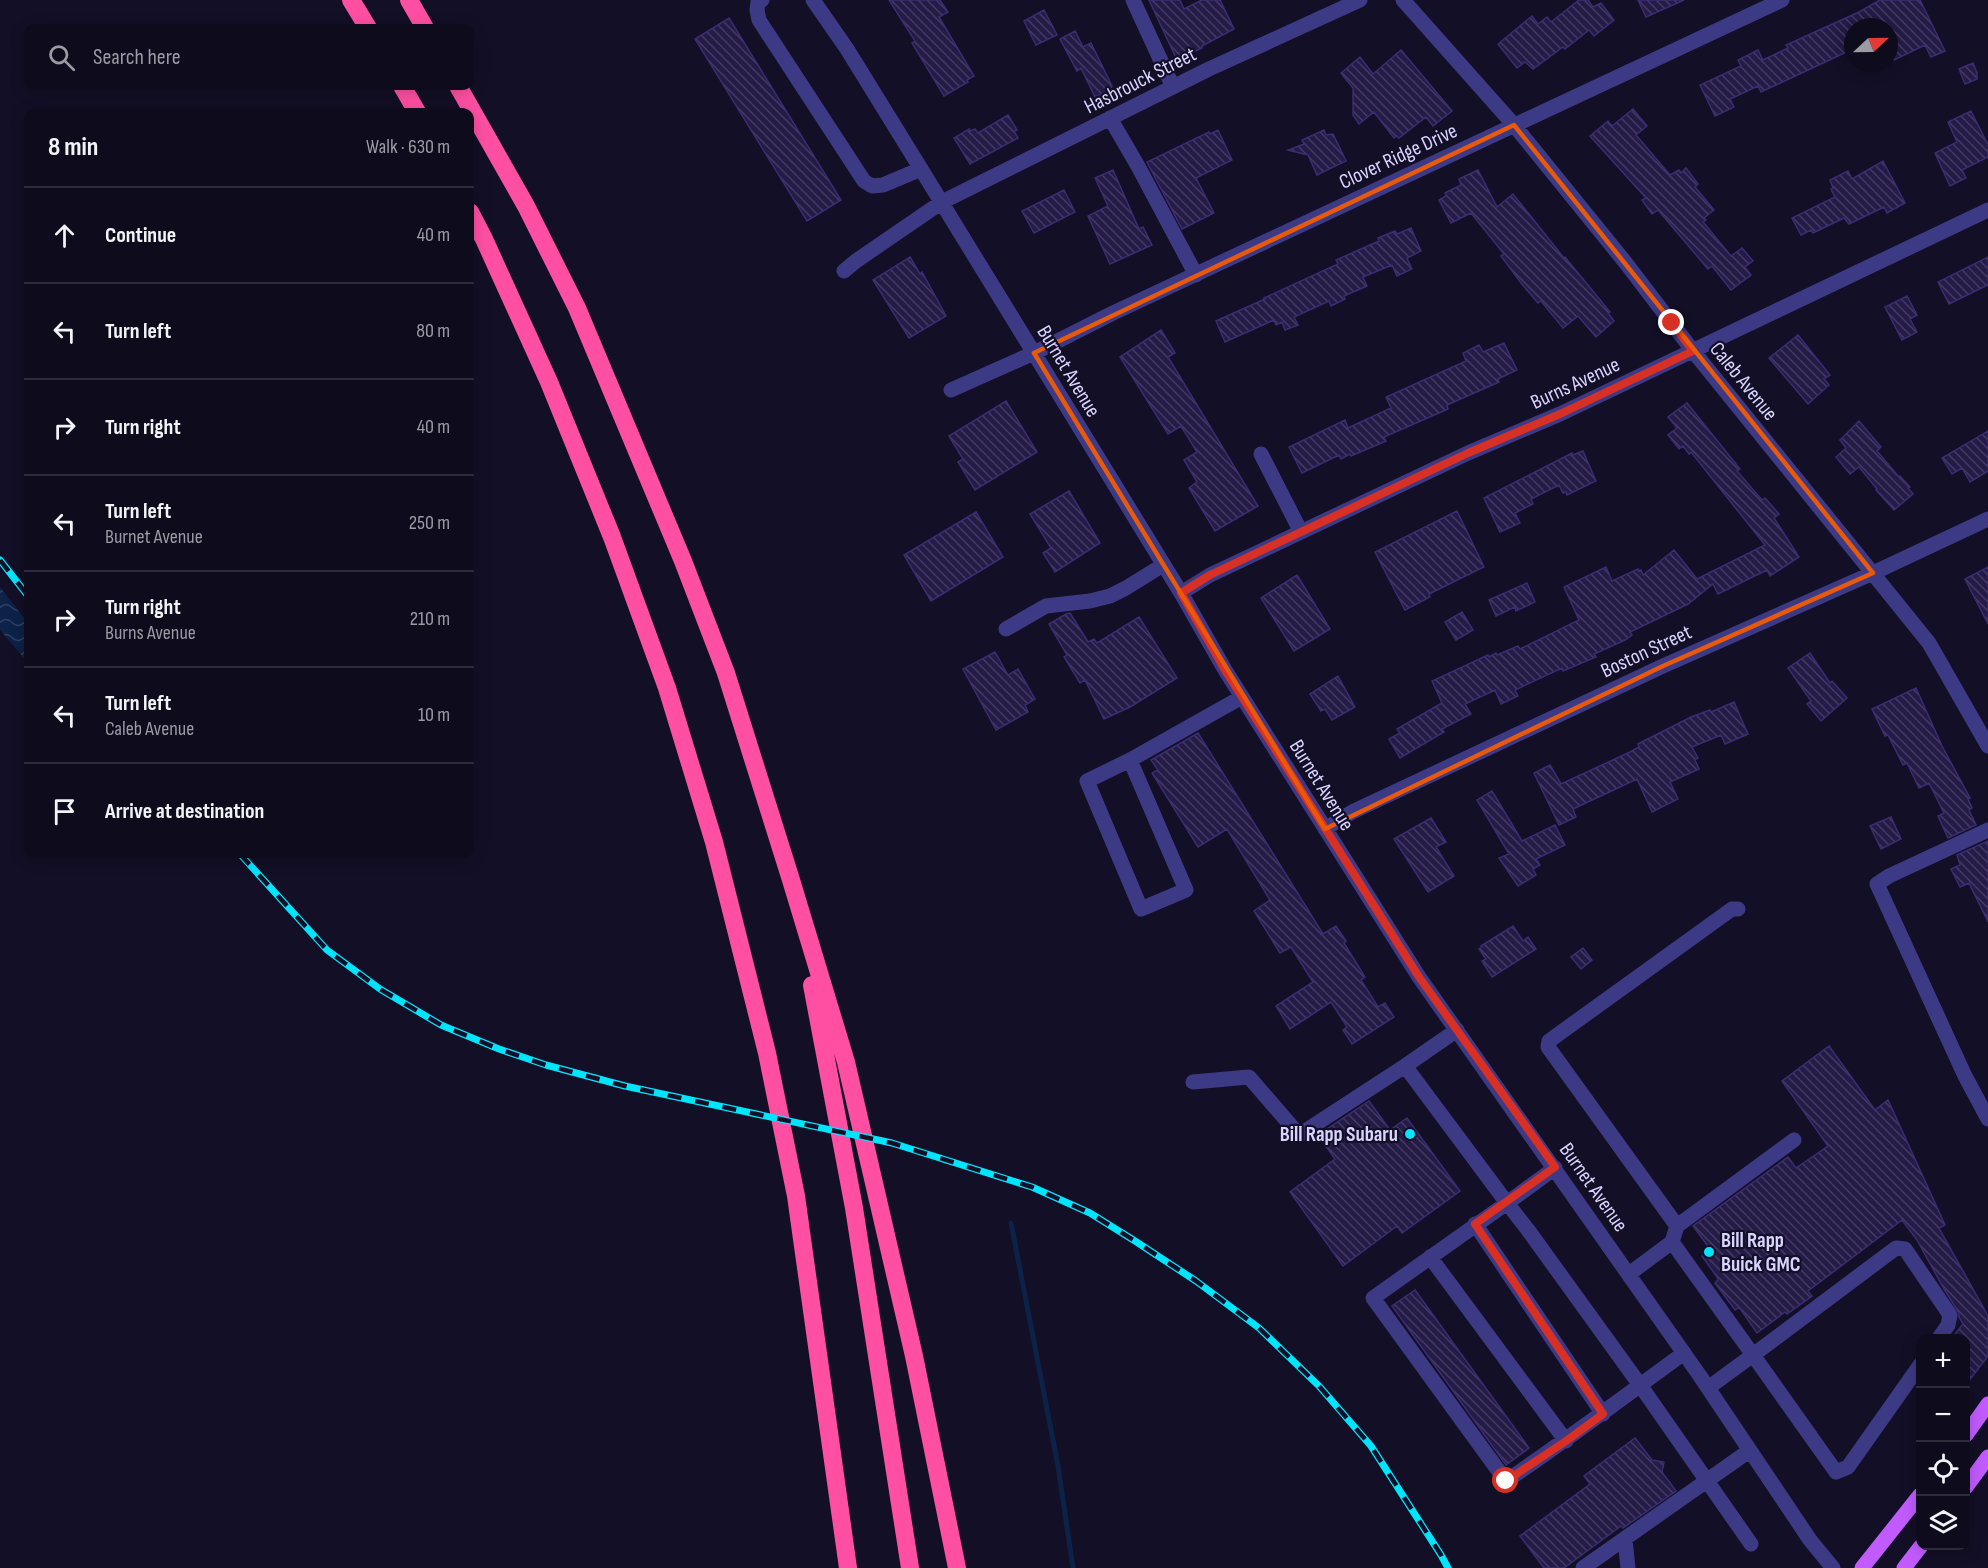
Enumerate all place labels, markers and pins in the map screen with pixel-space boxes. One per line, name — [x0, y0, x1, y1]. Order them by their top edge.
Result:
place label: Bill Rapp Subaru — [1280, 1122, 1398, 1147]
marker: Bill Rapp Subaru — [1403, 1127, 1417, 1141]
place label: Bill Rapp Buick GMC — [1721, 1228, 1801, 1277]
marker: Bill Rapp Buick GMC — [1702, 1245, 1716, 1259]

